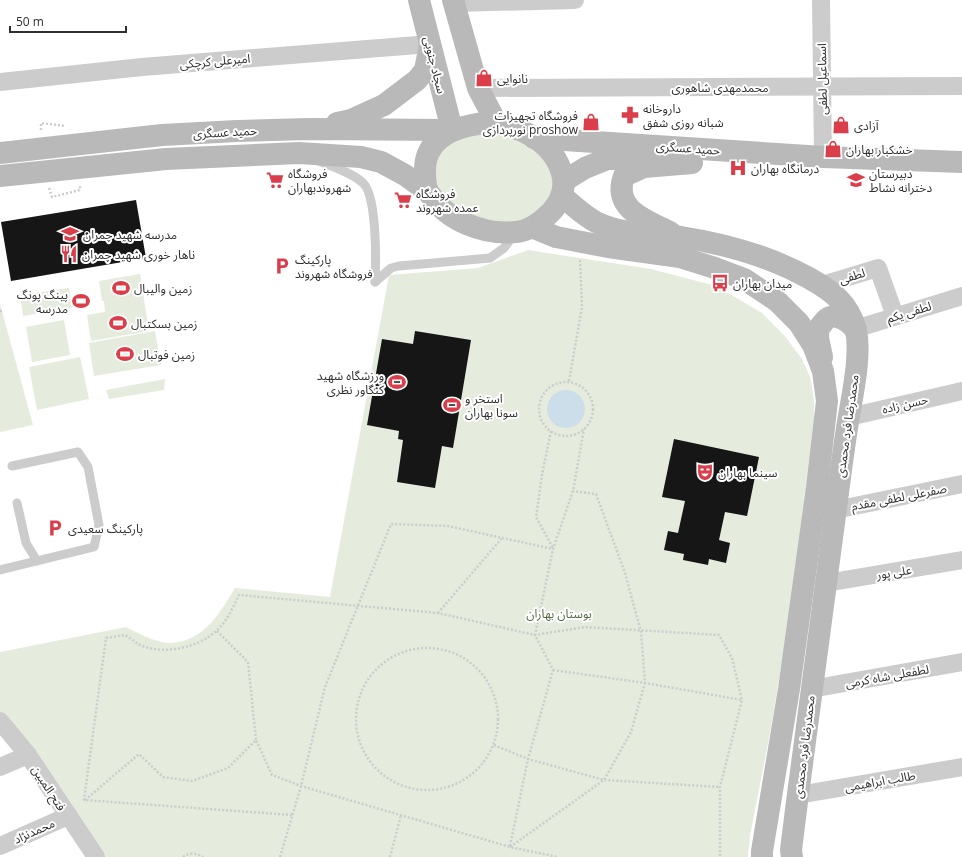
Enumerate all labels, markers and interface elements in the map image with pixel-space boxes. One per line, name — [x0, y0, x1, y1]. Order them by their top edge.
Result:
scale bar — [10, 8, 126, 34]
text: 50 m — [16, 13, 44, 30]
street label: سجاد جنوبی — [420, 35, 450, 95]
street label: اسماعیل لطفی — [813, 43, 831, 115]
street label: امیرعلی کرچکی — [179, 49, 251, 73]
shop icon: نانوایی — [474, 68, 494, 88]
place label: نانوایی — [497, 70, 528, 87]
street label: محمدمهدی شاهوری — [671, 79, 769, 96]
place label: داروخانه شبانه روزی شفق — [643, 100, 724, 131]
pharmacy icon: داروخانه شبانه روزی شفق — [620, 105, 640, 125]
place label: فروشگاه تجهیزات نورپردازی proshow — [483, 107, 579, 138]
shop icon: فروشگاه تجهیزات نورپردازی proshow — [581, 112, 601, 132]
shop icon: آزادی — [831, 115, 851, 135]
place label: آزادی — [854, 117, 879, 134]
street label: حمید عسگری — [193, 122, 257, 142]
street label: حمید عسگری — [655, 137, 721, 159]
shop icon: خشکبار بهاران — [823, 139, 843, 159]
place label: خشکبار بهاران — [846, 141, 912, 158]
hospital icon: درمانگاه بهاران — [728, 158, 748, 178]
place label: درمانگاه بهاران — [751, 160, 819, 177]
place label: فروشگاه شهروندبهاران — [288, 165, 351, 196]
place label: دبیرستان دخترانه نشاط — [869, 165, 932, 196]
supermarket icon: فروشگاه شهروندبهاران — [265, 170, 285, 190]
school or university icon: دبیرستان دخترانه نشاط — [846, 170, 866, 190]
place label: فروشگاه عمده شهروند — [416, 185, 479, 216]
supermarket icon: فروشگاه عمده شهروند — [393, 190, 413, 210]
school or university icon: مدرسه شهید چمران — [60, 224, 80, 244]
place label: مدرسه شهید چمران — [83, 226, 177, 243]
restaurant icon: ناهار خوری شهید چمران — [59, 244, 79, 264]
place label: ناهار خوری شهید چمران — [82, 246, 195, 263]
place label: پارکینگ فروشگاه شهروند — [295, 251, 373, 282]
parking icon: پارکینگ فروشگاه شهروند — [272, 256, 292, 276]
street label: لطفی — [837, 264, 867, 288]
bus stop icon: میدان بهاران — [710, 273, 730, 293]
place label: میدان بهاران — [733, 275, 792, 292]
sports icon: زمین والیبال — [111, 278, 131, 298]
place label: زمین والیبال — [134, 280, 192, 297]
place label: پینگ پونگ مدرسه — [17, 286, 68, 317]
sports icon: پینگ پونگ مدرسه — [71, 291, 91, 311]
street label: لطفی یکم — [885, 297, 934, 328]
sports icon: زمین بسکتبال — [108, 313, 128, 333]
place label: زمین بسکتبال — [131, 315, 198, 332]
sports icon: زمین فوتبال — [115, 344, 135, 364]
place label: زمین فوتبال — [138, 346, 195, 363]
place label: ورزشگاه شهید کنگاور نظری — [317, 367, 385, 398]
sports icon: ورزشگاه شهید کنگاور نظری — [387, 372, 407, 392]
street label: محمدرضا فرد محمدی — [831, 373, 863, 479]
place label: استخر و سونا بهاران — [465, 390, 518, 421]
street label: حسن زاده — [880, 390, 930, 418]
sports icon: استخر و سونا بهاران — [442, 395, 462, 415]
theatre icon: سینما بهاران — [695, 462, 715, 482]
place label: سینما بهاران — [718, 464, 778, 481]
street label: صفرعلی لطفی مقدم — [850, 479, 948, 516]
parking icon: پارکینگ سعیدی — [45, 518, 65, 538]
place label: پارکینگ سعیدی — [68, 520, 143, 537]
street label: علی پور — [874, 561, 913, 583]
park label: بوستان بهاران — [526, 605, 592, 622]
street label: لطفعلی شاه کرمی — [844, 660, 930, 692]
street label: محمدرضا فرد محمدی — [789, 694, 819, 800]
street label: فتح المبین — [27, 762, 70, 815]
street label: طالب ابراهیمی — [843, 766, 917, 796]
street label: محمدنژاد — [11, 814, 57, 848]

